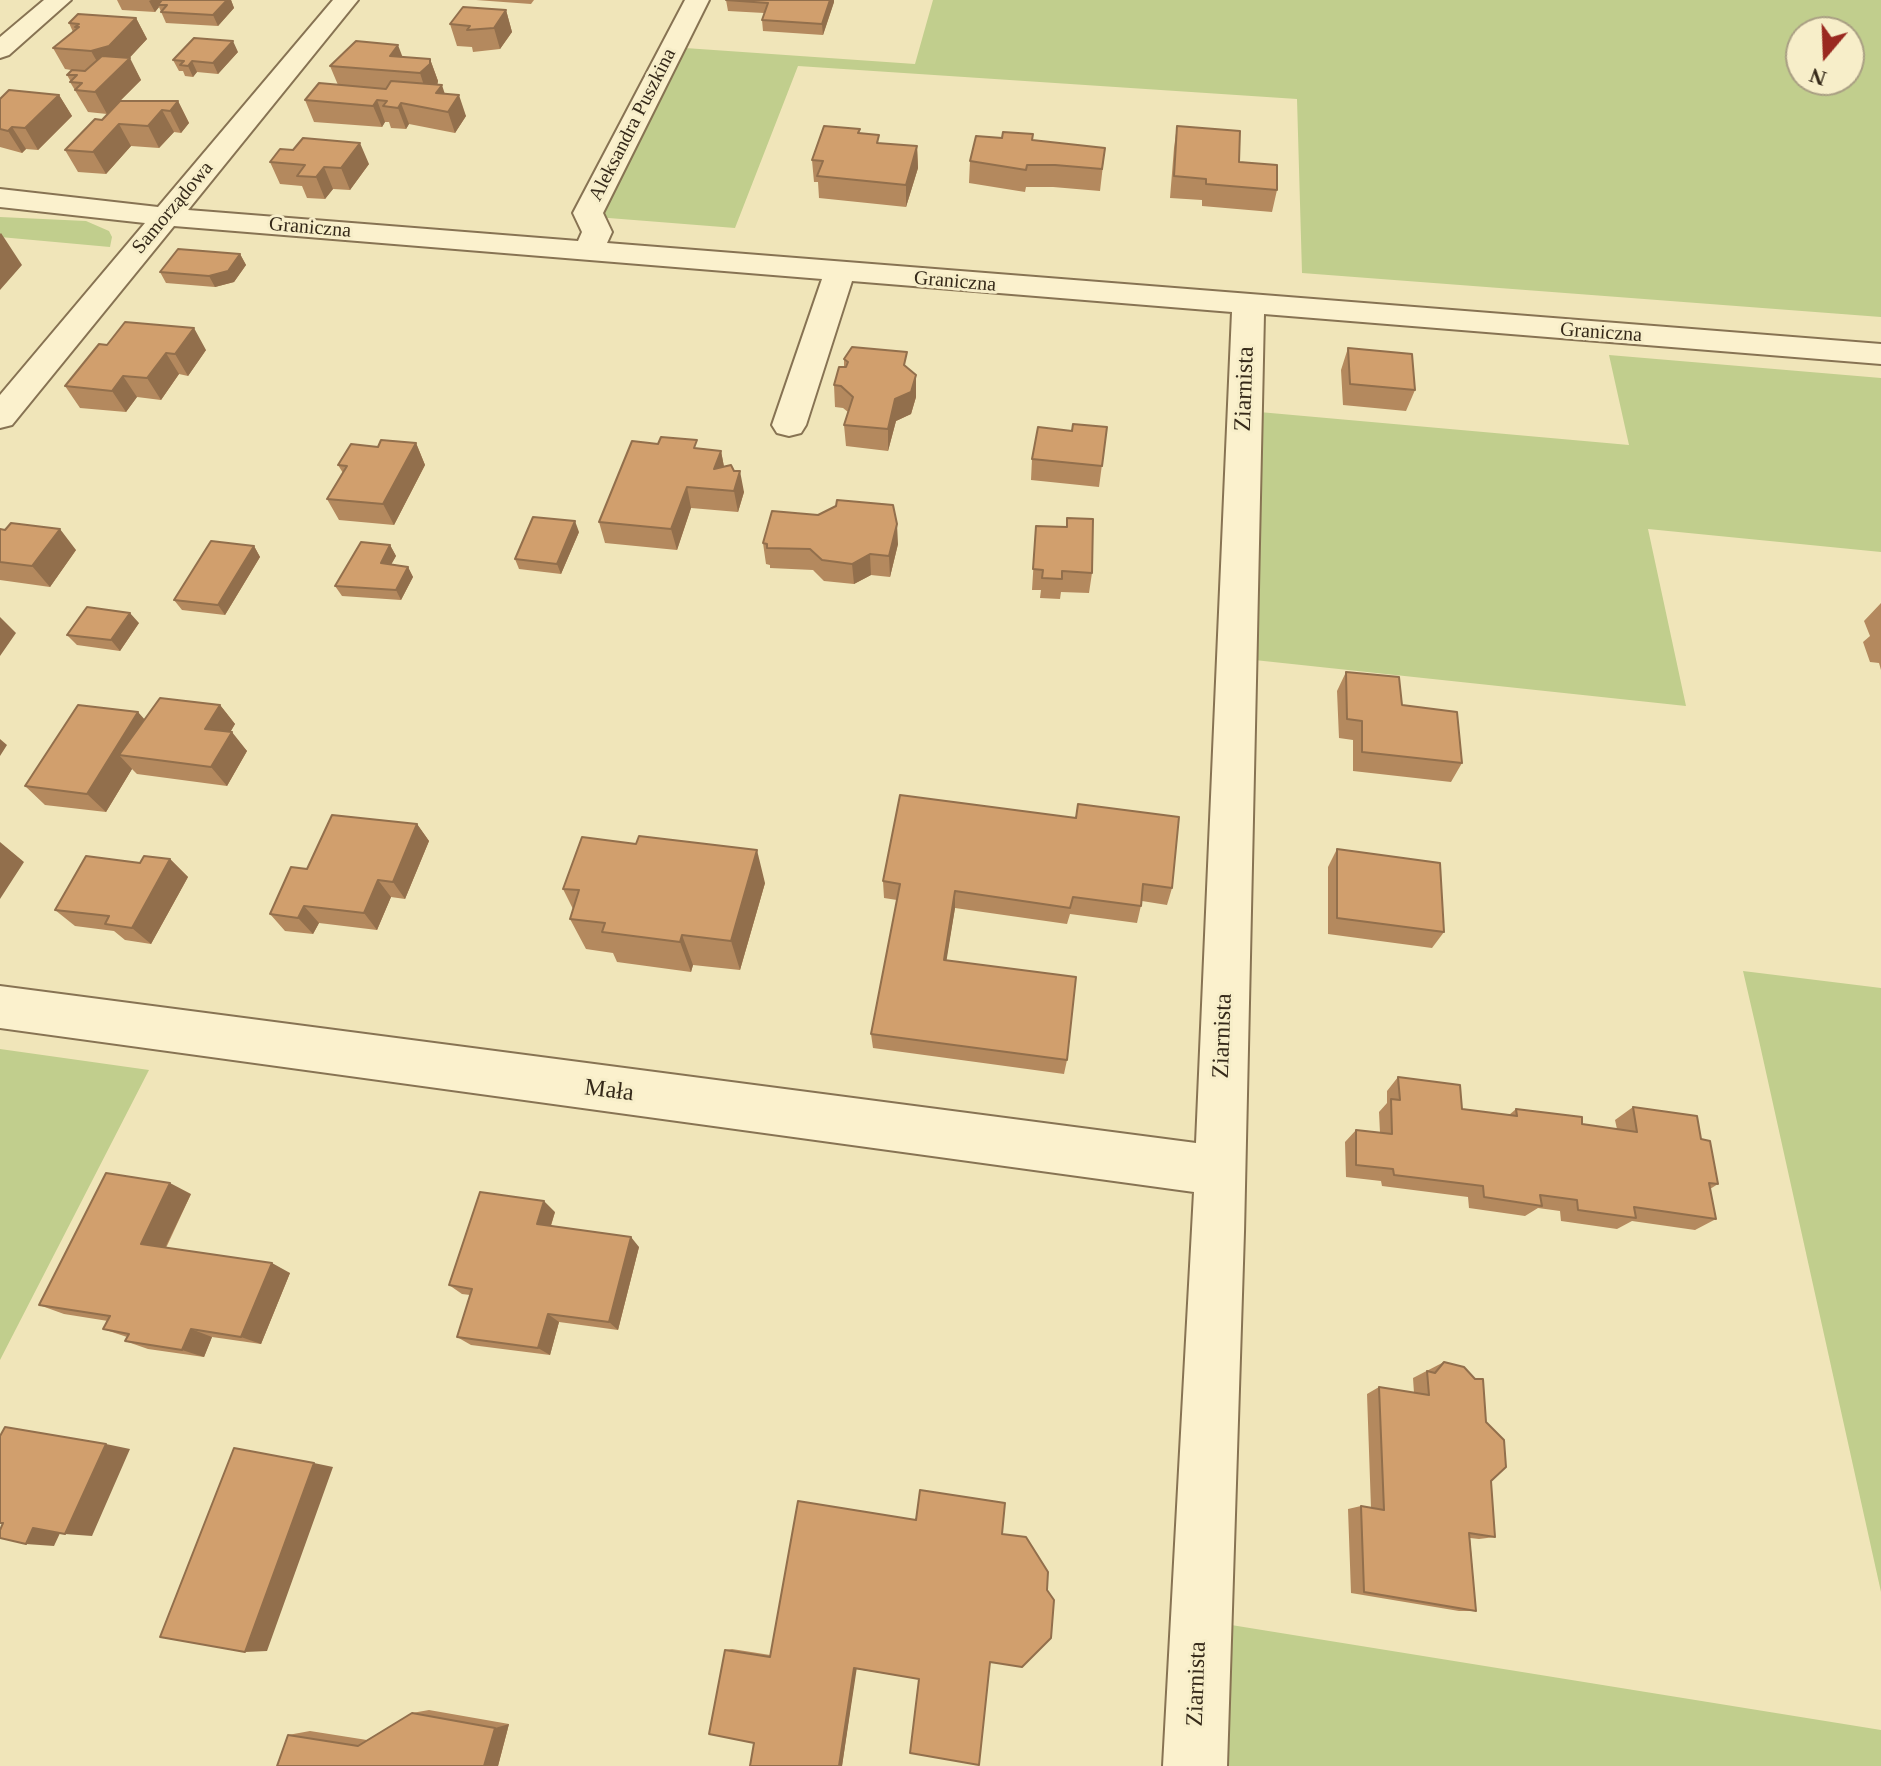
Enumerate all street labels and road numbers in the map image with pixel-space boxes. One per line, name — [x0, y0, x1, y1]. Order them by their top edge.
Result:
street label: Aleksandra Puszkina — [584, 45, 682, 205]
street label: Samorządowa — [127, 157, 219, 259]
street label: Graniczna — [268, 212, 352, 244]
street label: Graniczna — [913, 266, 997, 298]
street label: Graniczna — [1559, 318, 1643, 348]
street label: Ziarnista — [1229, 346, 1261, 432]
street label: Ziarnista — [1207, 993, 1239, 1079]
street label: Mała — [583, 1074, 635, 1108]
street label: Ziarnista — [1181, 1641, 1213, 1727]

